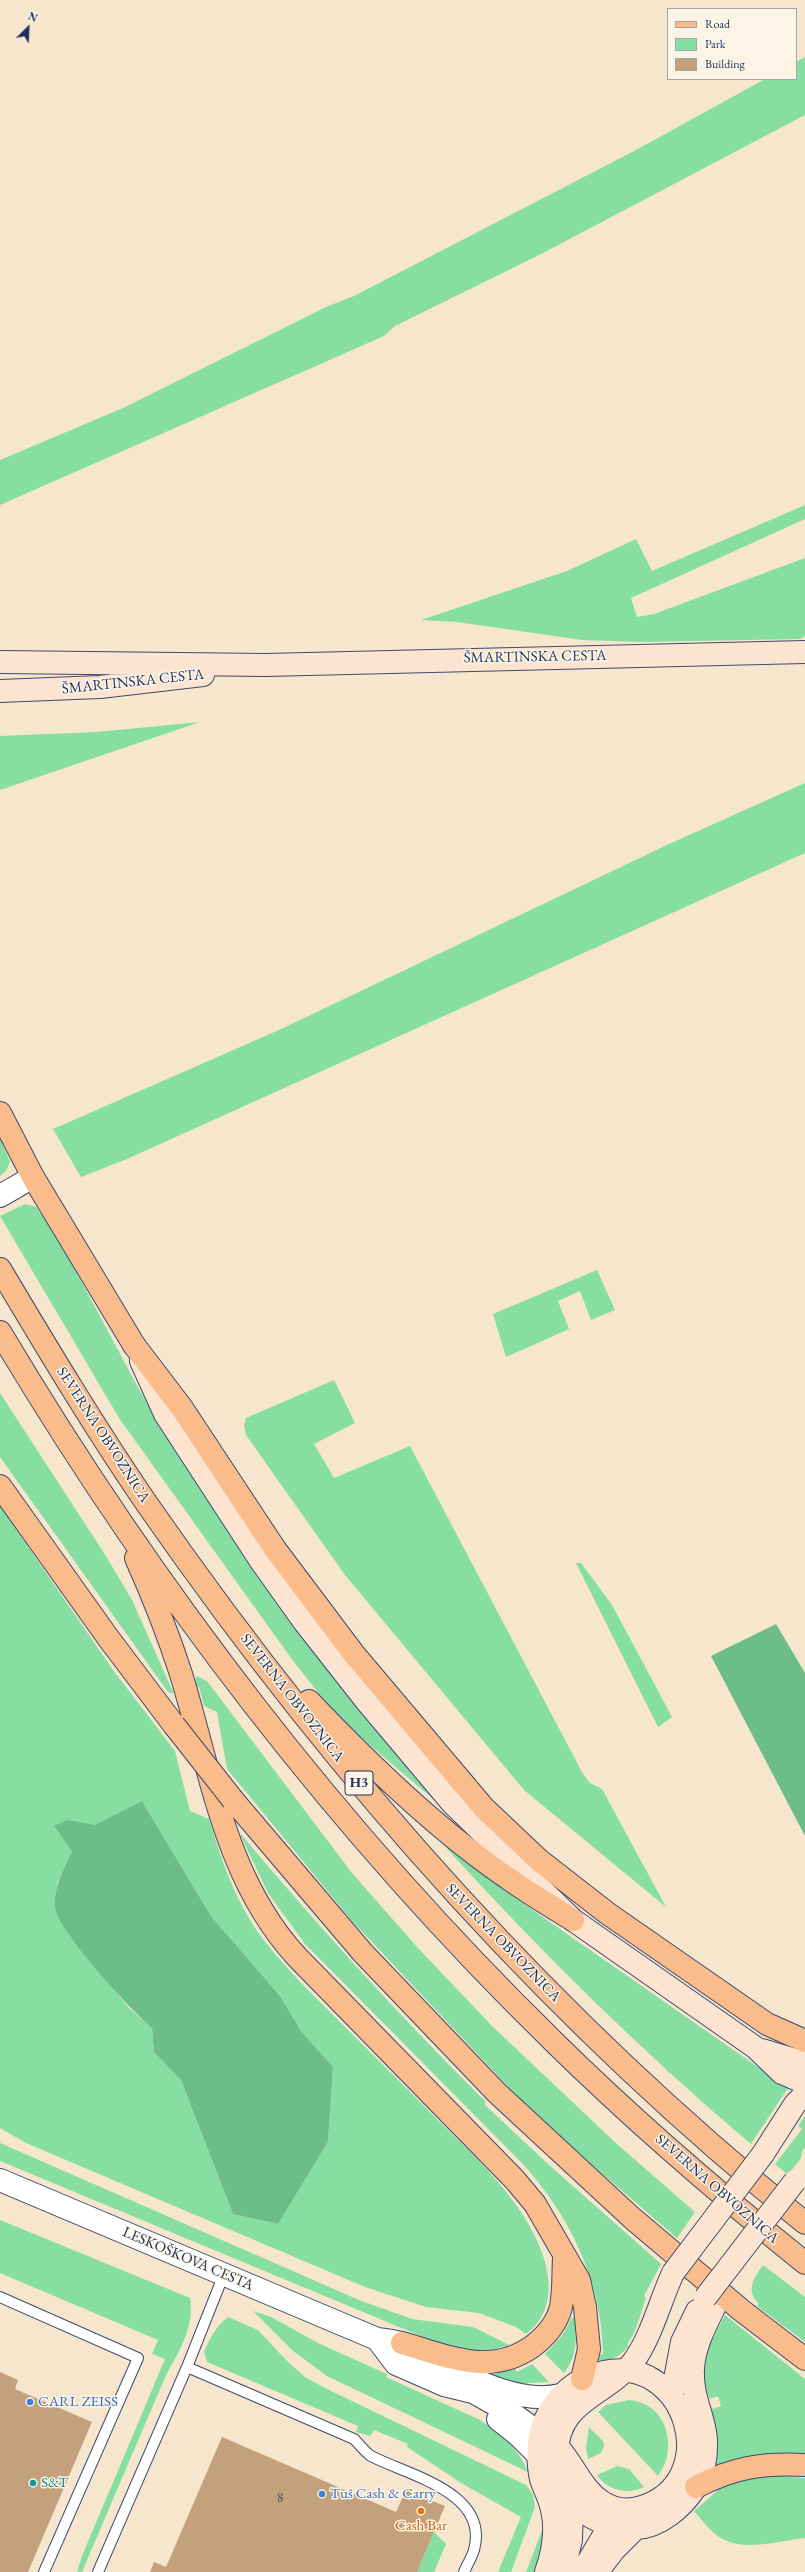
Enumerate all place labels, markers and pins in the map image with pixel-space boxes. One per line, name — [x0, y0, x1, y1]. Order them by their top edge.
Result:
place label: CARL ZEISS — [38, 2393, 118, 2411]
marker: CARL ZEISS — [25, 2397, 35, 2407]
place label: S&T — [41, 2474, 68, 2492]
marker: S&T — [28, 2478, 38, 2488]
place label: Tuš Cash & Carry — [330, 2485, 436, 2503]
marker: Tuš Cash & Carry — [317, 2489, 327, 2499]
marker: Cash Bar — [416, 2506, 426, 2516]
place label: Cash Bar — [395, 2517, 447, 2535]

